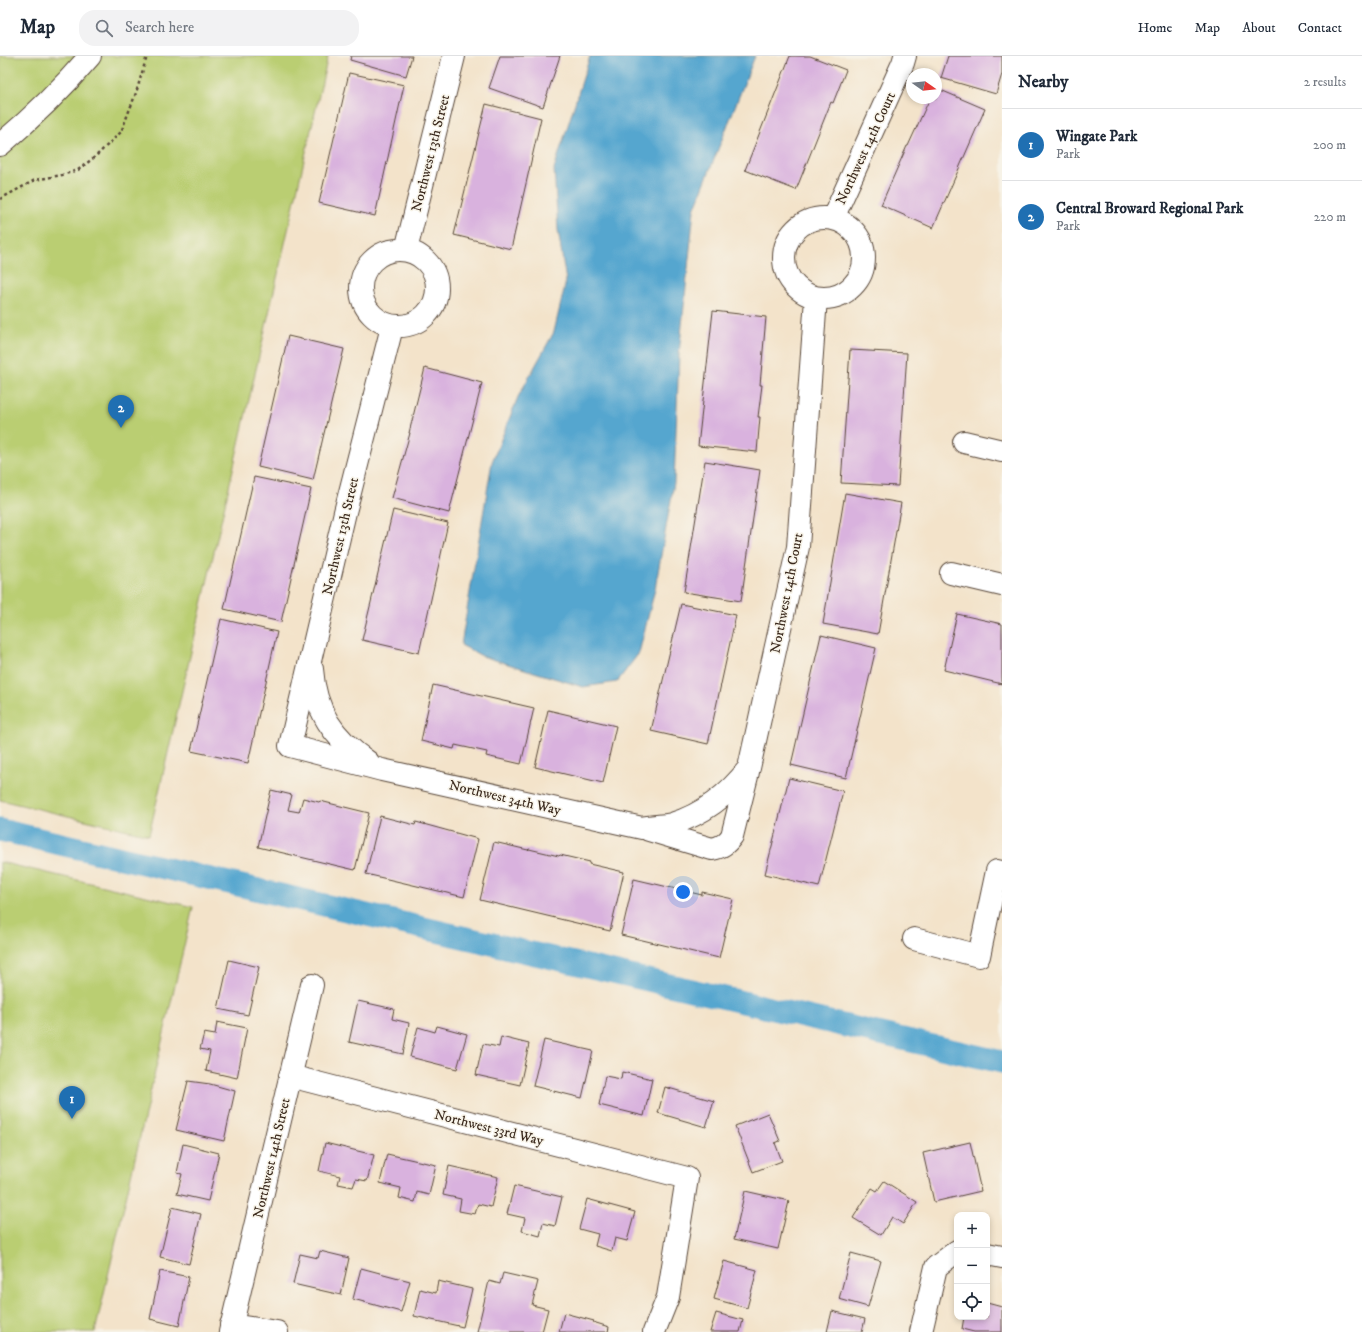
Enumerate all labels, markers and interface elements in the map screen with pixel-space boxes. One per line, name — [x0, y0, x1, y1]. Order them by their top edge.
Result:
search box — [79, 10, 359, 46]
text: Map — [20, 16, 55, 39]
icon: search — [93, 17, 115, 39]
text: Search here — [125, 18, 194, 37]
text: Home — [1138, 19, 1172, 37]
text: Map — [1194, 19, 1220, 37]
text: About — [1242, 19, 1276, 37]
text: Contact — [1298, 19, 1342, 37]
north arrow — [906, 68, 942, 104]
text: Nearby — [1018, 71, 1068, 93]
text: 2 results — [1304, 74, 1346, 90]
street label: Northwest 14th Court — [832, 89, 900, 208]
street label: Northwest 13th Street — [408, 92, 454, 214]
text: Wingate Park — [1056, 127, 1137, 146]
text: 1 — [1029, 137, 1033, 153]
text: 200 m — [1313, 137, 1346, 153]
text: Park — [1056, 146, 1080, 162]
text: Central Broward Regional Park — [1056, 199, 1243, 218]
text: 2 — [1028, 209, 1034, 225]
text: 220 m — [1314, 209, 1346, 225]
text: Park — [1056, 218, 1080, 234]
pin: 2 — [108, 395, 134, 428]
street label: Northwest 13th Street — [319, 475, 363, 597]
street label: Northwest 14th Court — [766, 531, 808, 655]
street label: Northwest 34th Way — [447, 776, 563, 820]
your location — [673, 882, 693, 902]
pin: 1 — [59, 1086, 85, 1119]
street label: Northwest 14th Street — [249, 1096, 295, 1220]
street label: Northwest 33rd Way — [432, 1106, 546, 1150]
map controls — [954, 1212, 990, 1320]
button: + — [954, 1212, 990, 1248]
button: − — [954, 1248, 990, 1284]
button: locate — [954, 1284, 990, 1320]

